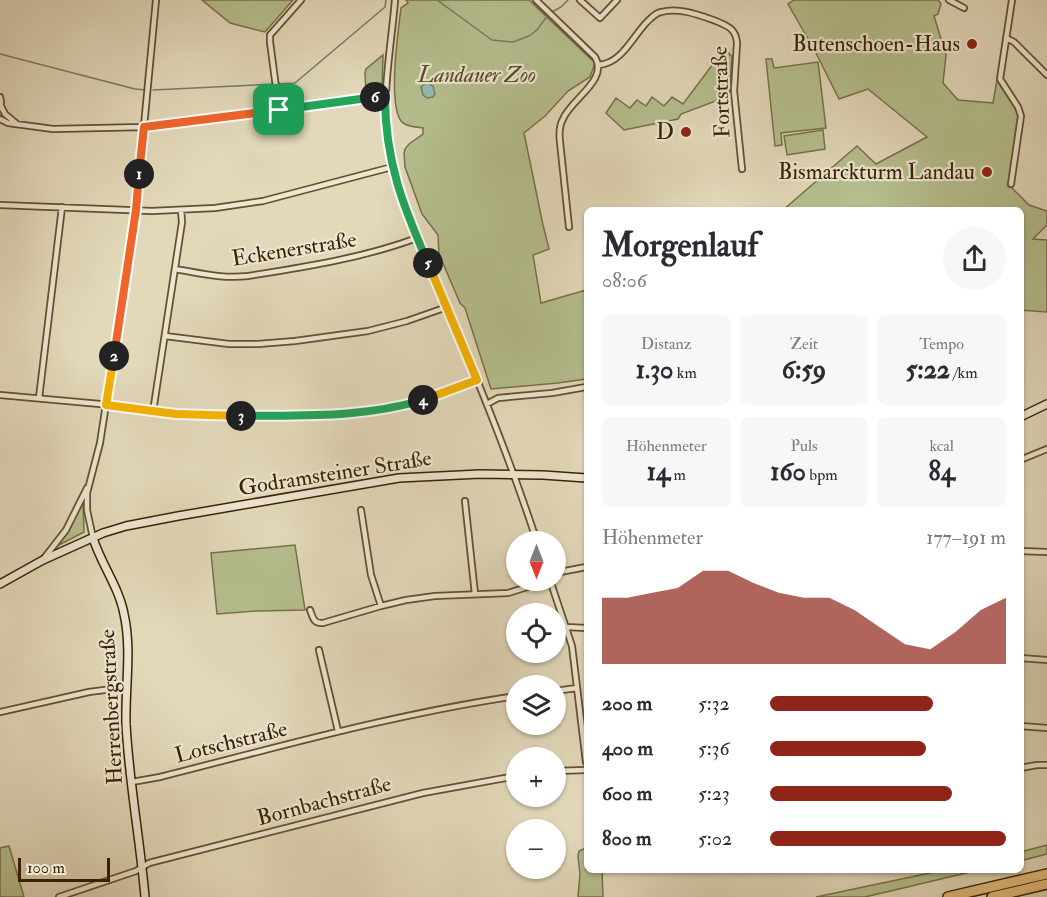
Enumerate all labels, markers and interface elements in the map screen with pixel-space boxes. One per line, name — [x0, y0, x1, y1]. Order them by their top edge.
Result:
place label: Butenschoen-Haus — [792, 30, 960, 58]
marker: Butenschoen-Haus — [965, 37, 979, 51]
street label: Fortstraße — [705, 45, 737, 139]
park label: Landauer Zoo — [417, 61, 536, 89]
pin: 6 — [360, 82, 390, 112]
pin — [253, 84, 304, 135]
text: 6 — [371, 87, 379, 107]
icon: arrive — [262, 93, 295, 126]
place label: D — [656, 118, 674, 146]
marker: D — [679, 125, 693, 139]
place label: Bismarckturm Landau — [778, 158, 975, 186]
pin: 1 — [124, 159, 154, 189]
text: 1 — [136, 164, 142, 184]
marker: Bismarckturm Landau — [980, 165, 994, 179]
street label: Eckenerstraße — [230, 225, 358, 273]
text: Morgenlauf — [602, 225, 758, 266]
button: share — [943, 227, 1006, 290]
pin: 5 — [413, 248, 443, 278]
text: 5 — [424, 253, 432, 273]
text: 08:06 — [602, 268, 647, 293]
text: Distanz — [641, 334, 692, 354]
text: Zeit — [790, 334, 818, 354]
text: Tempo — [919, 334, 964, 354]
pin: 2 — [99, 341, 129, 371]
text: 2 — [110, 346, 118, 366]
text: 1.30 — [636, 354, 673, 386]
text: 6:59 — [782, 354, 826, 386]
text: 5:22 — [906, 354, 950, 386]
text: km — [673, 363, 697, 383]
text: /km — [950, 363, 978, 383]
pin: 4 — [408, 385, 438, 415]
text: 4 — [419, 390, 427, 410]
pin: 3 — [226, 401, 256, 431]
text: 3 — [238, 406, 244, 426]
text: Höhenmeter — [626, 436, 707, 456]
text: Puls — [790, 436, 818, 456]
text: kcal — [929, 436, 954, 456]
street label: Godramsteiner Straße — [237, 444, 433, 502]
text: 14 — [647, 456, 670, 488]
text: 160 — [770, 456, 806, 488]
text: 84 — [929, 456, 955, 488]
text: m — [670, 465, 686, 485]
text: bpm — [806, 465, 838, 485]
text: Höhenmeter — [602, 525, 703, 550]
text: 177–191 m — [926, 525, 1006, 550]
north arrow — [506, 531, 566, 591]
map controls — [506, 531, 566, 879]
button: locate — [506, 603, 566, 663]
street label: Herrenbergstraße — [93, 629, 129, 785]
button: layers — [506, 675, 566, 735]
text: 200 m — [602, 691, 652, 716]
text: 5:32 — [698, 691, 730, 716]
street label: Lotschstraße — [172, 715, 290, 769]
text: 400 m — [602, 736, 653, 761]
text: 5:36 — [698, 736, 730, 761]
button: + — [506, 747, 566, 807]
street label: Bornbachstraße — [254, 770, 394, 832]
text: 600 m — [602, 781, 652, 806]
text: 5:23 — [698, 781, 730, 806]
button: − — [506, 819, 566, 879]
text: 800 m — [602, 826, 652, 851]
text: 5:02 — [698, 826, 732, 851]
scale bar — [18, 855, 110, 882]
text: 100 m — [27, 858, 65, 878]

